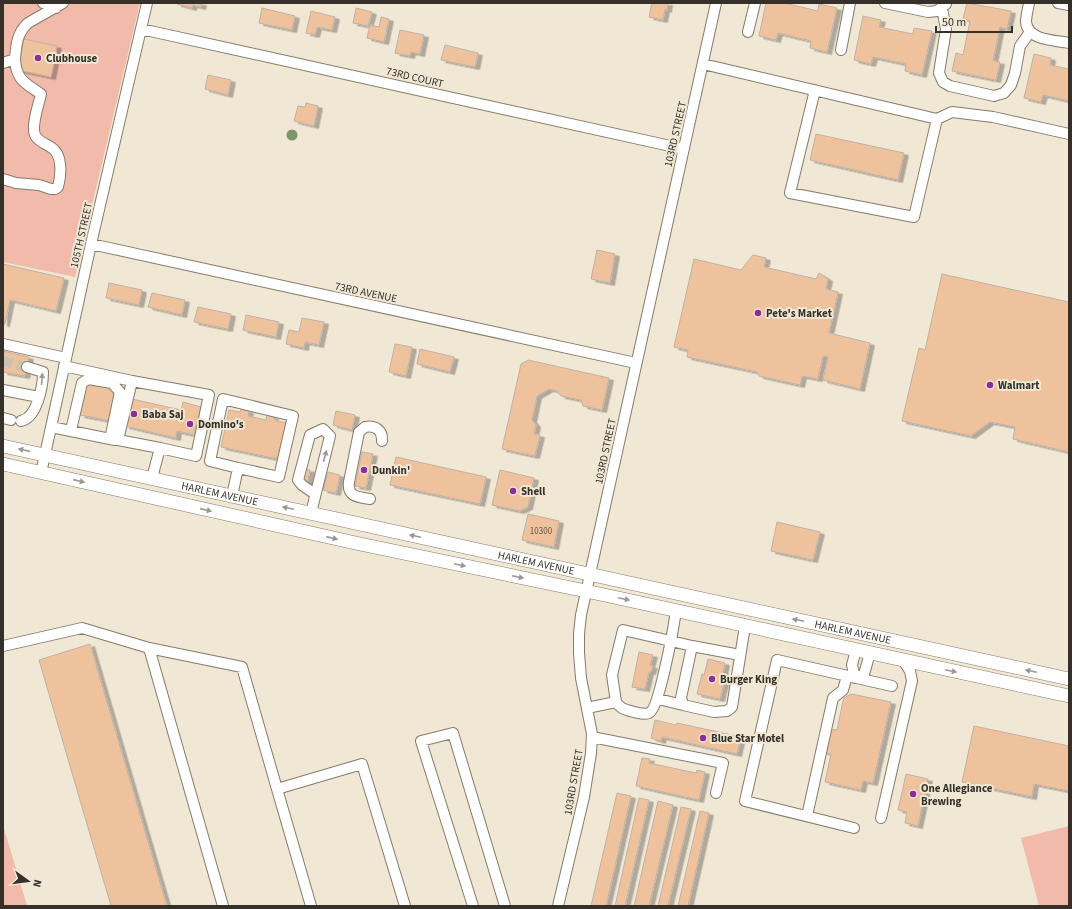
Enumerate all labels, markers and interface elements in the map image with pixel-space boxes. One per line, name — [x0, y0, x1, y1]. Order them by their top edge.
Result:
scale bar — [936, 8, 1012, 34]
text: 50 m — [942, 14, 966, 31]
place label: Clubhouse — [46, 51, 98, 66]
marker: Clubhouse — [33, 53, 43, 63]
street label: 73RD COURT — [385, 64, 445, 91]
street label: 103RD STREET — [661, 100, 690, 168]
street label: 105TH STREET — [67, 201, 96, 269]
street label: 73RD AVENUE — [333, 279, 399, 306]
place label: Pete's Market — [766, 306, 833, 321]
marker: Pete's Market — [753, 308, 763, 318]
one-way arrow — [38, 373, 45, 385]
place label: Walmart — [998, 378, 1040, 393]
marker: Walmart — [985, 380, 995, 390]
place label: Baba Saj — [142, 407, 184, 422]
marker: Baba Saj — [129, 409, 139, 419]
place label: Domino's — [198, 417, 244, 432]
street label: 103RD STREET — [591, 417, 620, 485]
marker: Domino's — [185, 419, 195, 429]
one-way arrow — [18, 447, 30, 453]
one-way arrow — [322, 450, 328, 462]
place label: Dunkin' — [372, 463, 410, 478]
marker: Dunkin' — [359, 465, 369, 475]
street label: HARLEM AVENUE — [180, 478, 260, 510]
one-way arrow — [73, 479, 85, 485]
place label: Shell — [521, 484, 546, 499]
marker: Shell — [508, 486, 518, 496]
one-way arrow — [282, 505, 294, 511]
one-way arrow — [199, 507, 212, 513]
house number: 10300 — [530, 525, 553, 538]
one-way arrow — [409, 532, 421, 538]
one-way arrow — [327, 535, 339, 541]
street label: HARLEM AVENUE — [497, 547, 576, 579]
one-way arrow — [453, 562, 466, 568]
one-way arrow — [512, 574, 524, 580]
one-way arrow — [618, 597, 631, 603]
one-way arrow — [792, 616, 804, 622]
street label: HARLEM AVENUE — [813, 617, 893, 648]
one-way arrow — [1025, 667, 1037, 673]
one-way arrow — [945, 668, 957, 674]
place label: Burger King — [720, 672, 777, 687]
marker: Burger King — [707, 674, 717, 684]
place label: Blue Star Motel — [711, 731, 785, 746]
marker: Blue Star Motel — [698, 733, 708, 743]
street label: 103RD STREET — [560, 748, 587, 816]
place label: One Allegiance Brewing — [921, 781, 993, 809]
marker: One Allegiance Brewing — [908, 789, 918, 799]
north arrow — [8, 861, 48, 901]
text: N — [29, 878, 45, 889]

